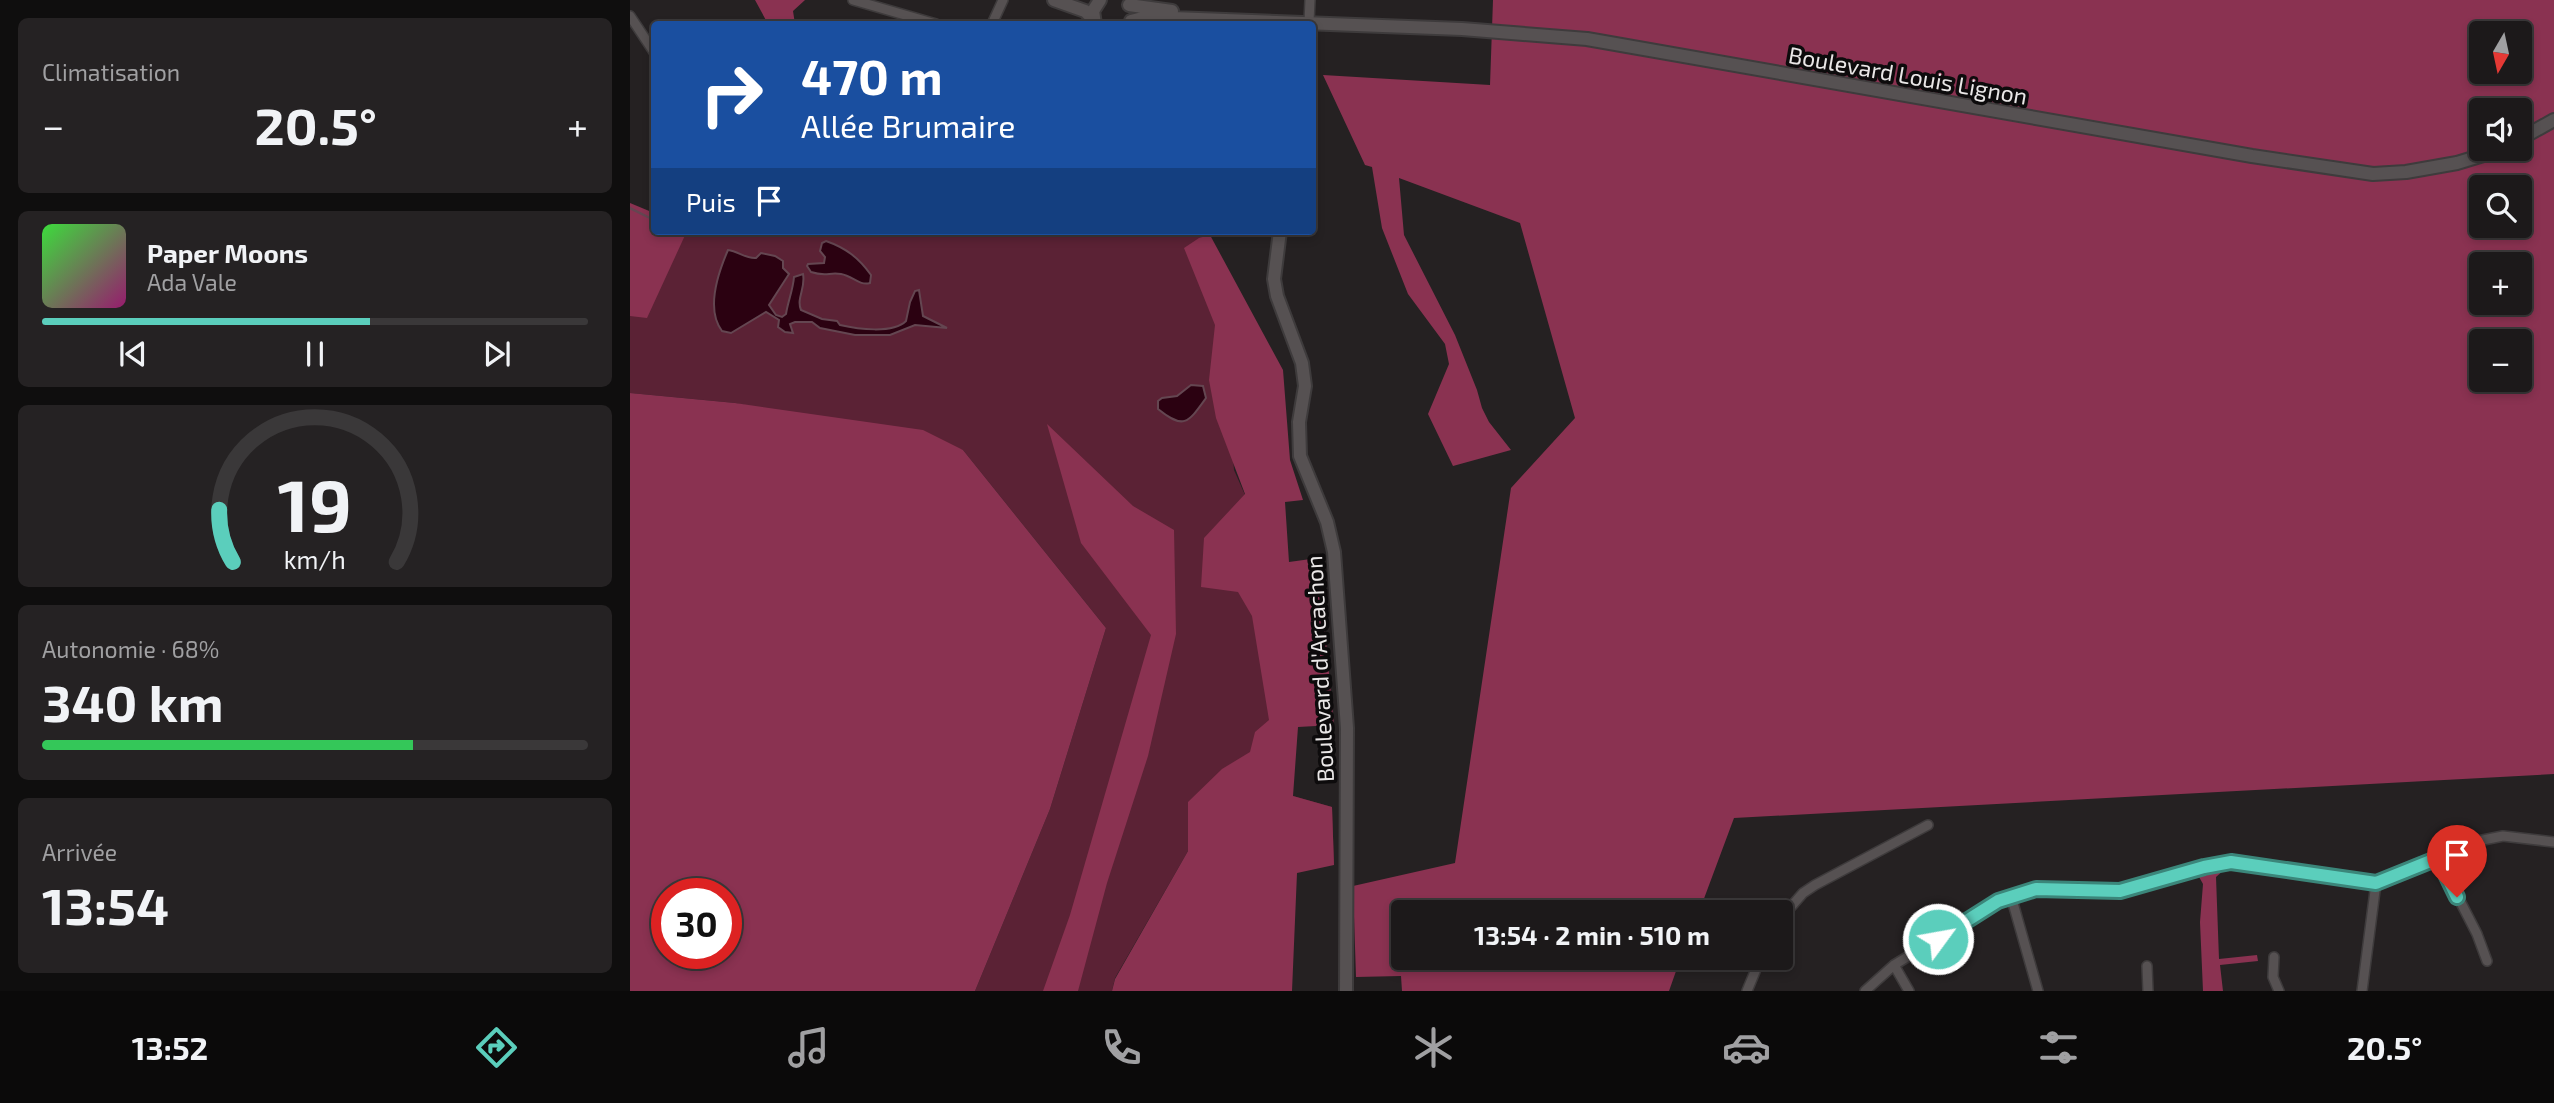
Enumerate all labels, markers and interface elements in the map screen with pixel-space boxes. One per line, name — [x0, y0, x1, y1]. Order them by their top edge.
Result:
north arrow — [2469, 21, 2532, 84]
map controls — [2469, 21, 2532, 392]
street label: Boulevard Louis Lignon — [1786, 40, 2030, 110]
text: 470 m — [801, 46, 943, 105]
icon: right — [686, 49, 777, 140]
text: Climatisation — [42, 58, 180, 86]
text: 20.5° — [254, 93, 377, 155]
button: sound — [2469, 98, 2532, 161]
text: − — [42, 102, 64, 148]
text: + — [567, 102, 588, 148]
text: Allée Brumaire — [801, 106, 1015, 144]
button: search — [2469, 175, 2532, 238]
icon: arrive — [750, 182, 788, 220]
text: Puis — [686, 186, 736, 217]
text: Paper Moons — [147, 237, 308, 268]
button: + — [2469, 252, 2532, 315]
text: Ada Vale — [147, 268, 237, 296]
button: − — [2469, 329, 2532, 392]
icon: previous — [114, 335, 152, 373]
icon: pause — [296, 335, 334, 373]
icon: next — [478, 335, 516, 373]
text: 19 — [278, 459, 352, 547]
text: km/h — [284, 543, 346, 573]
street label: Boulevard d'Arcachon — [1299, 555, 1339, 783]
text: Autonomie · 68% — [42, 635, 219, 663]
text: 340 km — [42, 670, 224, 732]
pin — [2427, 825, 2487, 897]
icon: arrive — [2438, 836, 2476, 874]
text: Arrivée — [42, 838, 117, 866]
text: 13:54 — [42, 873, 169, 935]
speed limit sign: 30 — [651, 878, 742, 969]
position arrow — [1901, 902, 1975, 976]
text: 13:54 · 2 min · 510 m — [1474, 919, 1710, 950]
icon: directions — [472, 1023, 521, 1072]
icon: music — [784, 1023, 833, 1072]
icon: phone — [1097, 1023, 1146, 1072]
icon: climate — [1409, 1023, 1458, 1072]
icon: car — [1722, 1023, 1771, 1072]
icon: filters — [2034, 1023, 2083, 1072]
text: 13:52 — [132, 1028, 208, 1066]
text: 20.5° — [2347, 1028, 2422, 1066]

